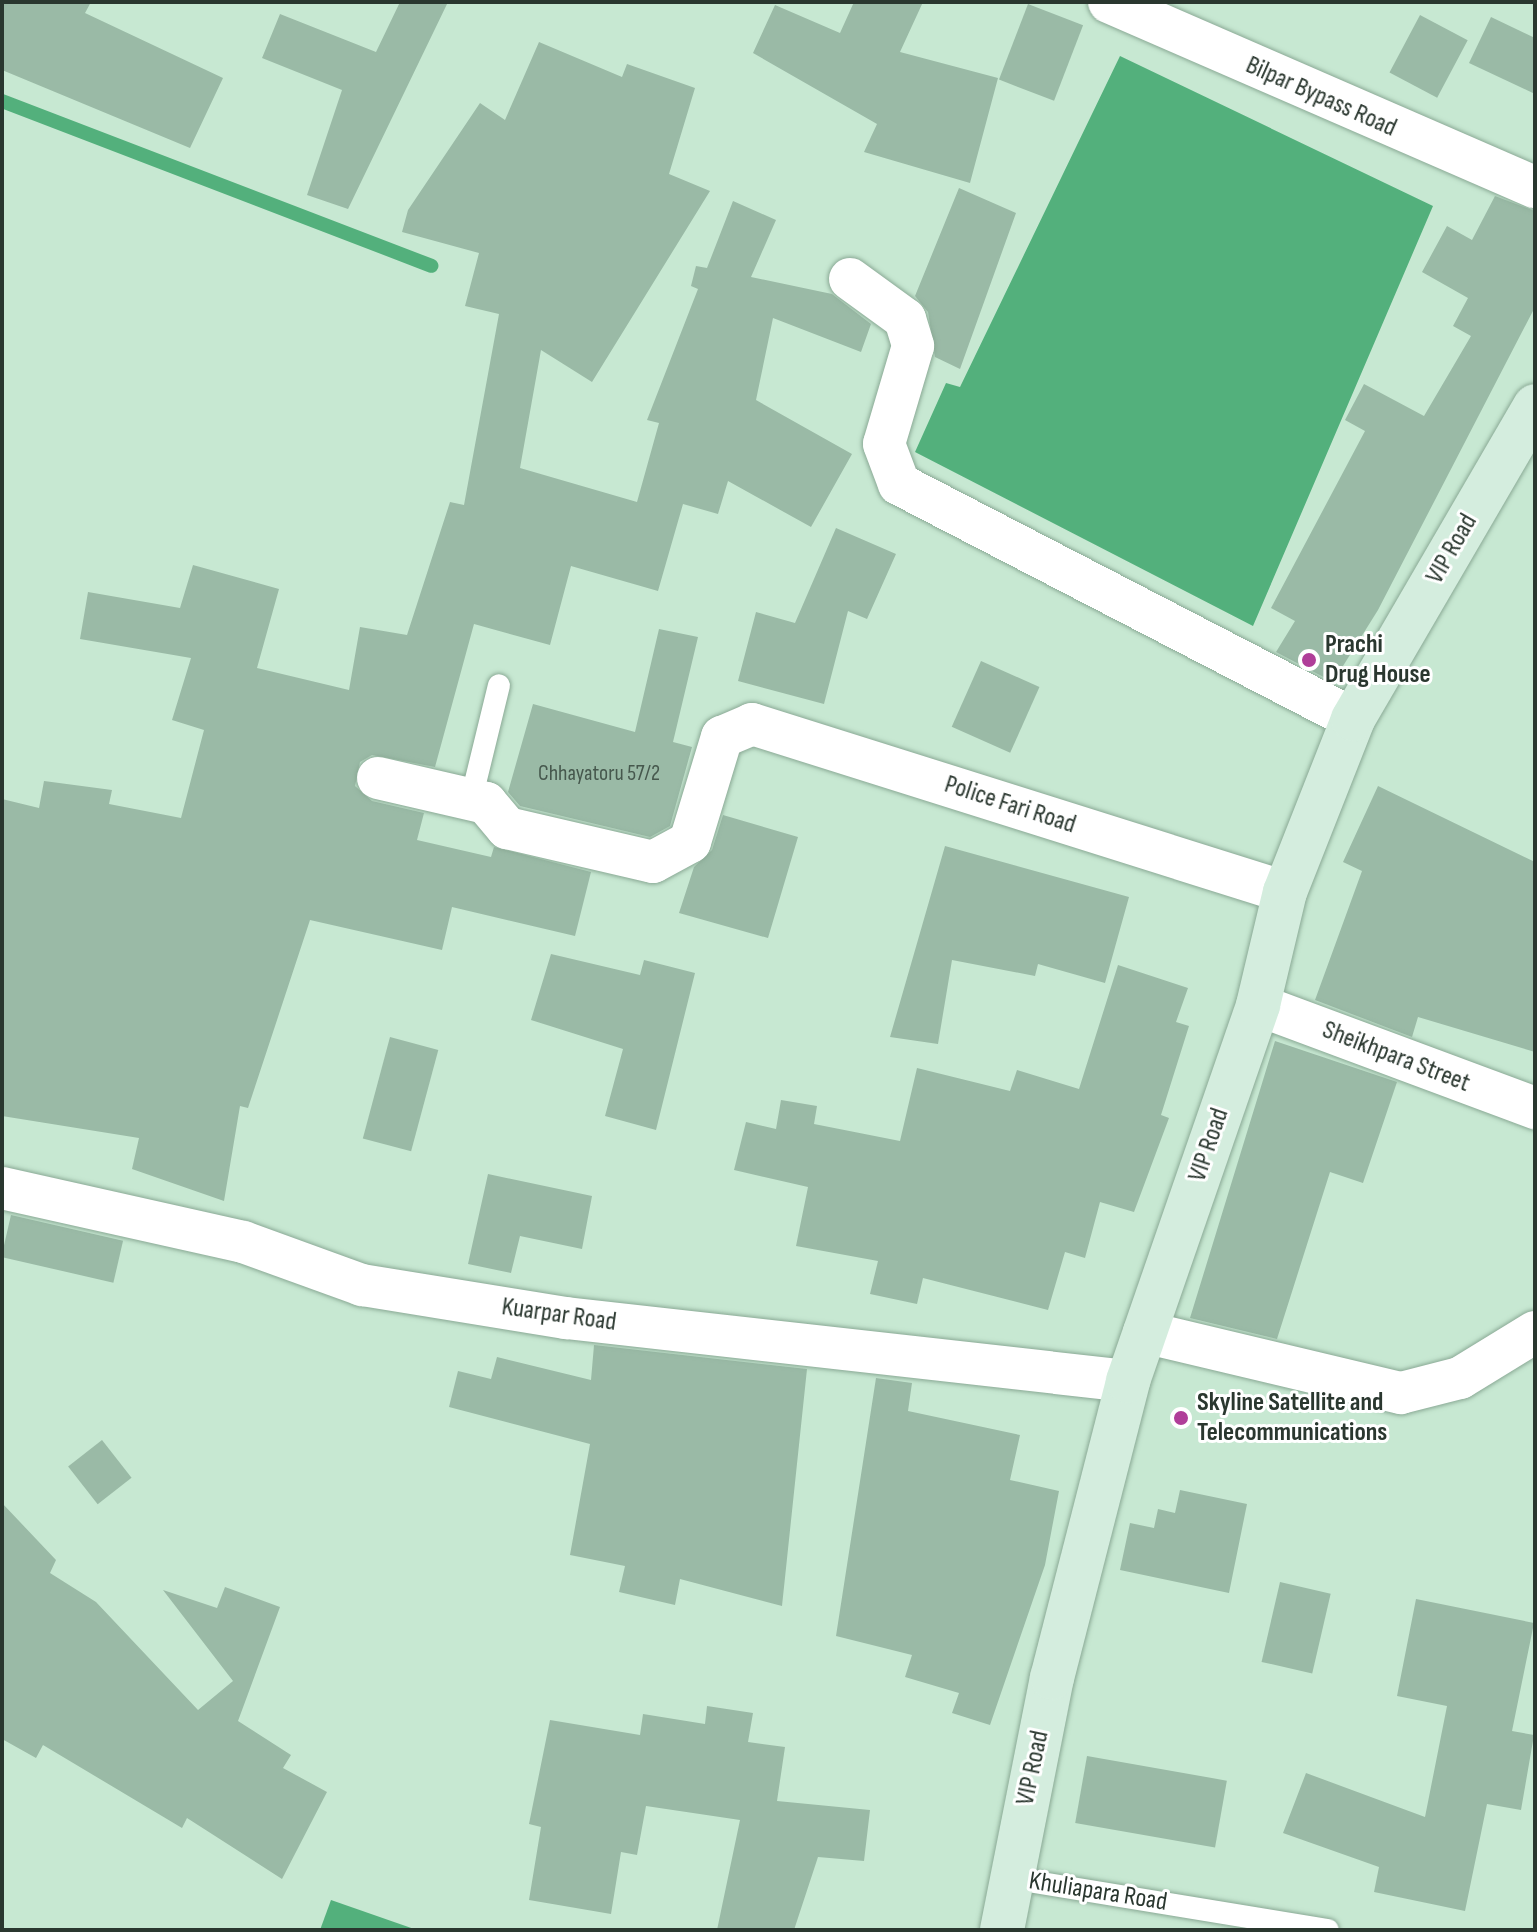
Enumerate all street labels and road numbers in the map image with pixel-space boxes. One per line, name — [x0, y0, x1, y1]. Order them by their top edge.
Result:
street label: Bilpar Bypass Road — [1241, 50, 1401, 144]
street label: VIP Road — [1420, 509, 1484, 589]
street label: Police Fari Road — [941, 769, 1079, 841]
street label: Sheikhpara Street — [1318, 1015, 1474, 1099]
street label: VIP Road — [1182, 1104, 1236, 1186]
street label: Kuarpar Road — [500, 1292, 618, 1338]
street label: VIP Road — [1010, 1728, 1056, 1808]
street label: Khuliapara Road — [1027, 1866, 1169, 1918]

